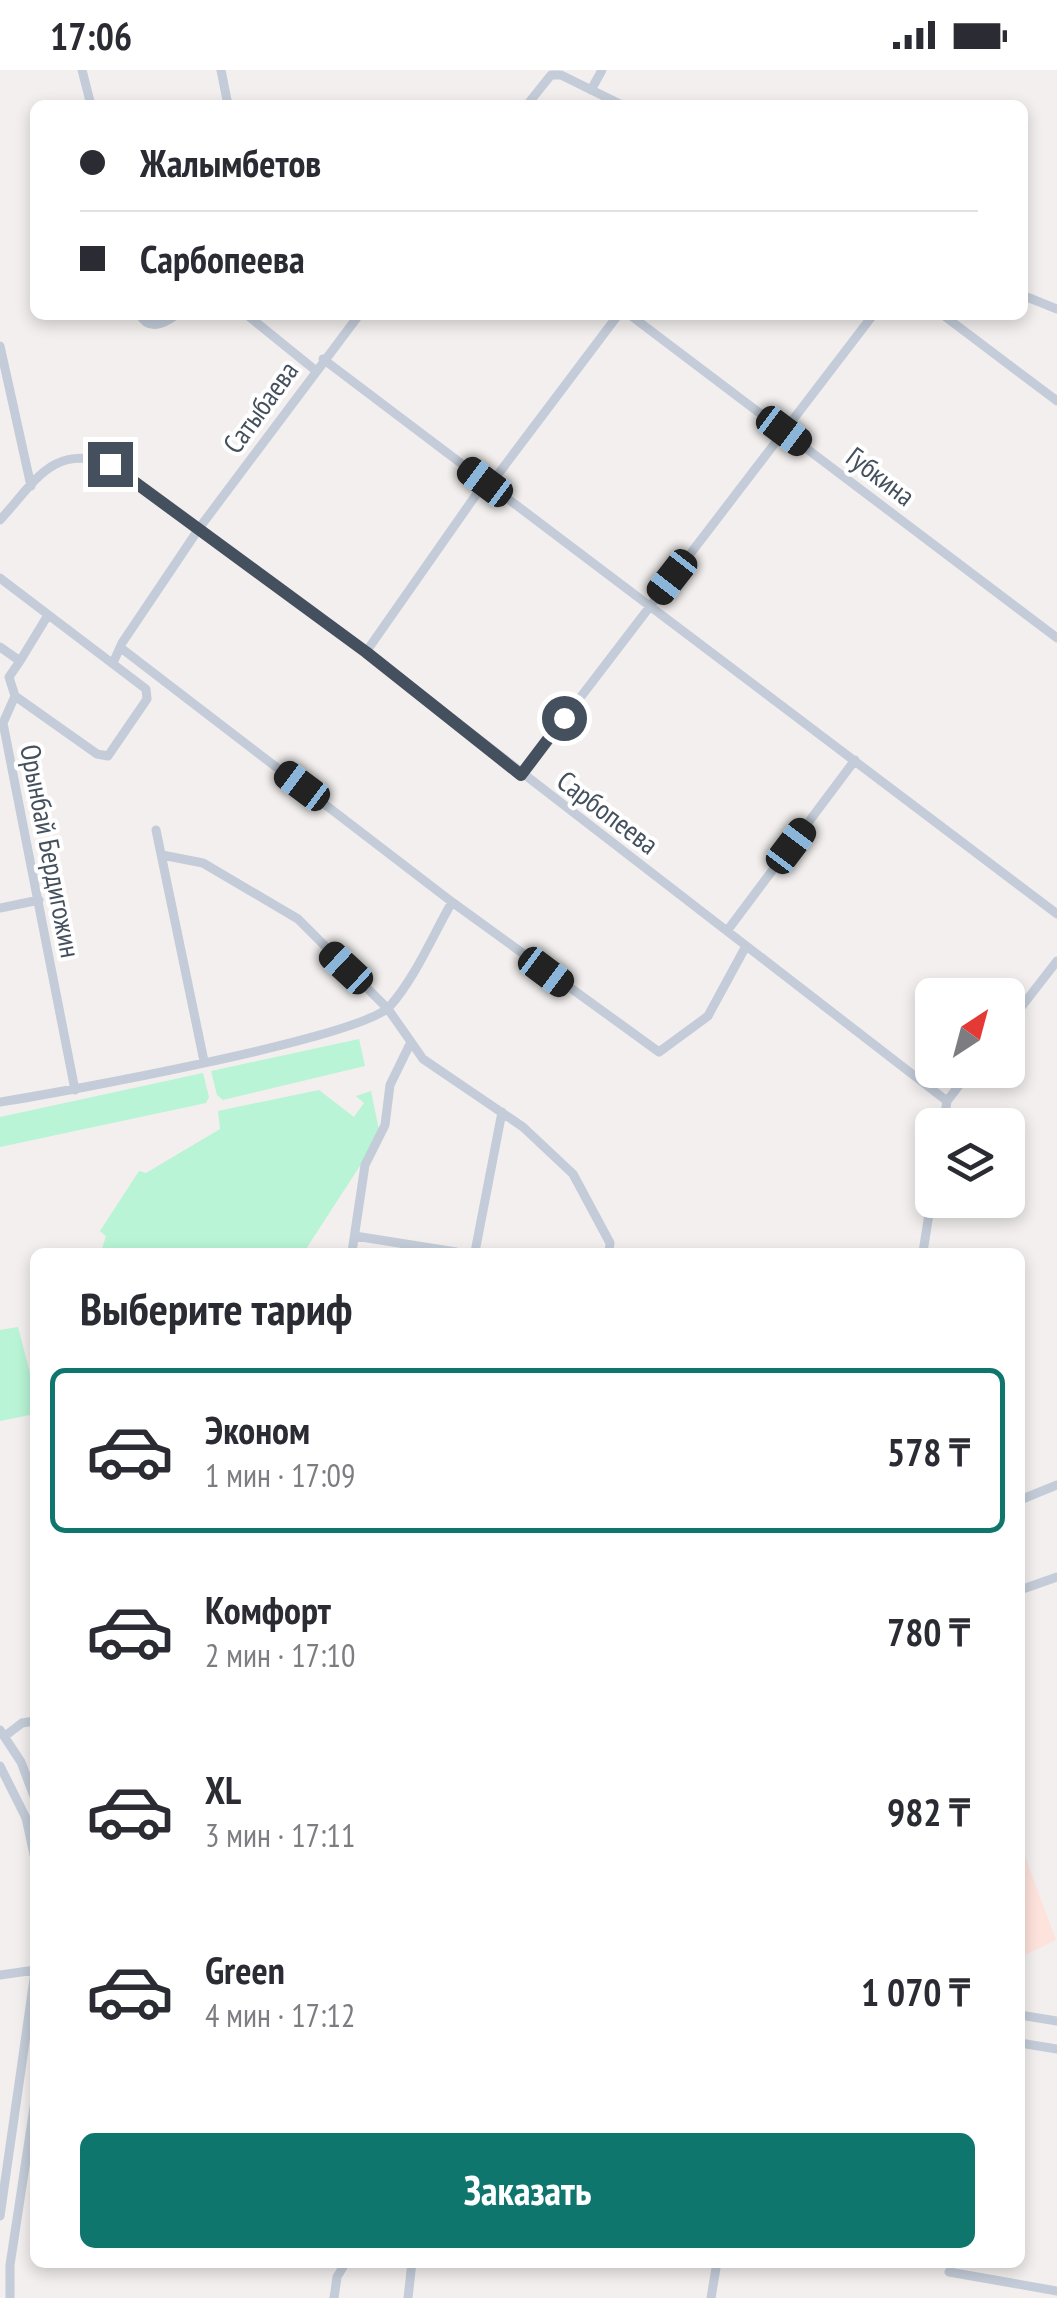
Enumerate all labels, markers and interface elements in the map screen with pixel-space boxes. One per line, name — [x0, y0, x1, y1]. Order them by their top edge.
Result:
text: 17:06 — [50, 11, 132, 60]
text: Жалымбетов — [140, 138, 321, 187]
text: Сарбопеева — [140, 234, 305, 283]
street label: Сатыбаева — [214, 353, 306, 461]
car — [751, 401, 817, 461]
street label: Губкина — [839, 438, 923, 514]
route end — [88, 442, 133, 487]
car — [452, 452, 518, 512]
car — [642, 544, 702, 610]
route start — [542, 696, 587, 741]
street label: Орынбай Бердигожин — [12, 741, 90, 961]
car — [269, 756, 335, 816]
street label: Сарбопеева — [550, 762, 666, 862]
car — [761, 813, 821, 879]
car — [314, 937, 378, 999]
car — [513, 942, 579, 1002]
north arrow — [915, 978, 1025, 1088]
map controls — [915, 978, 1025, 1218]
button: layers — [915, 1108, 1025, 1218]
text: Выберите тариф — [80, 1279, 352, 1337]
text: Эконом — [205, 1405, 310, 1454]
icon: car — [85, 1406, 175, 1496]
text: 578 ₸ — [887, 1427, 970, 1476]
text: 1 мин · 17:09 — [205, 1454, 355, 1496]
text: Комфорт — [205, 1585, 331, 1634]
icon: car — [85, 1586, 175, 1676]
text: 780 ₸ — [887, 1607, 970, 1656]
text: 2 мин · 17:10 — [205, 1634, 355, 1676]
text: XL — [205, 1765, 241, 1814]
icon: car — [85, 1766, 175, 1856]
text: 982 ₸ — [887, 1787, 970, 1836]
text: 3 мин · 17:11 — [205, 1814, 355, 1856]
text: Green — [205, 1945, 285, 1994]
icon: car — [85, 1946, 175, 2036]
text: 1 070 ₸ — [861, 1967, 970, 2016]
text: 4 мин · 17:12 — [205, 1994, 355, 2036]
button: Заказать — [80, 2133, 975, 2248]

